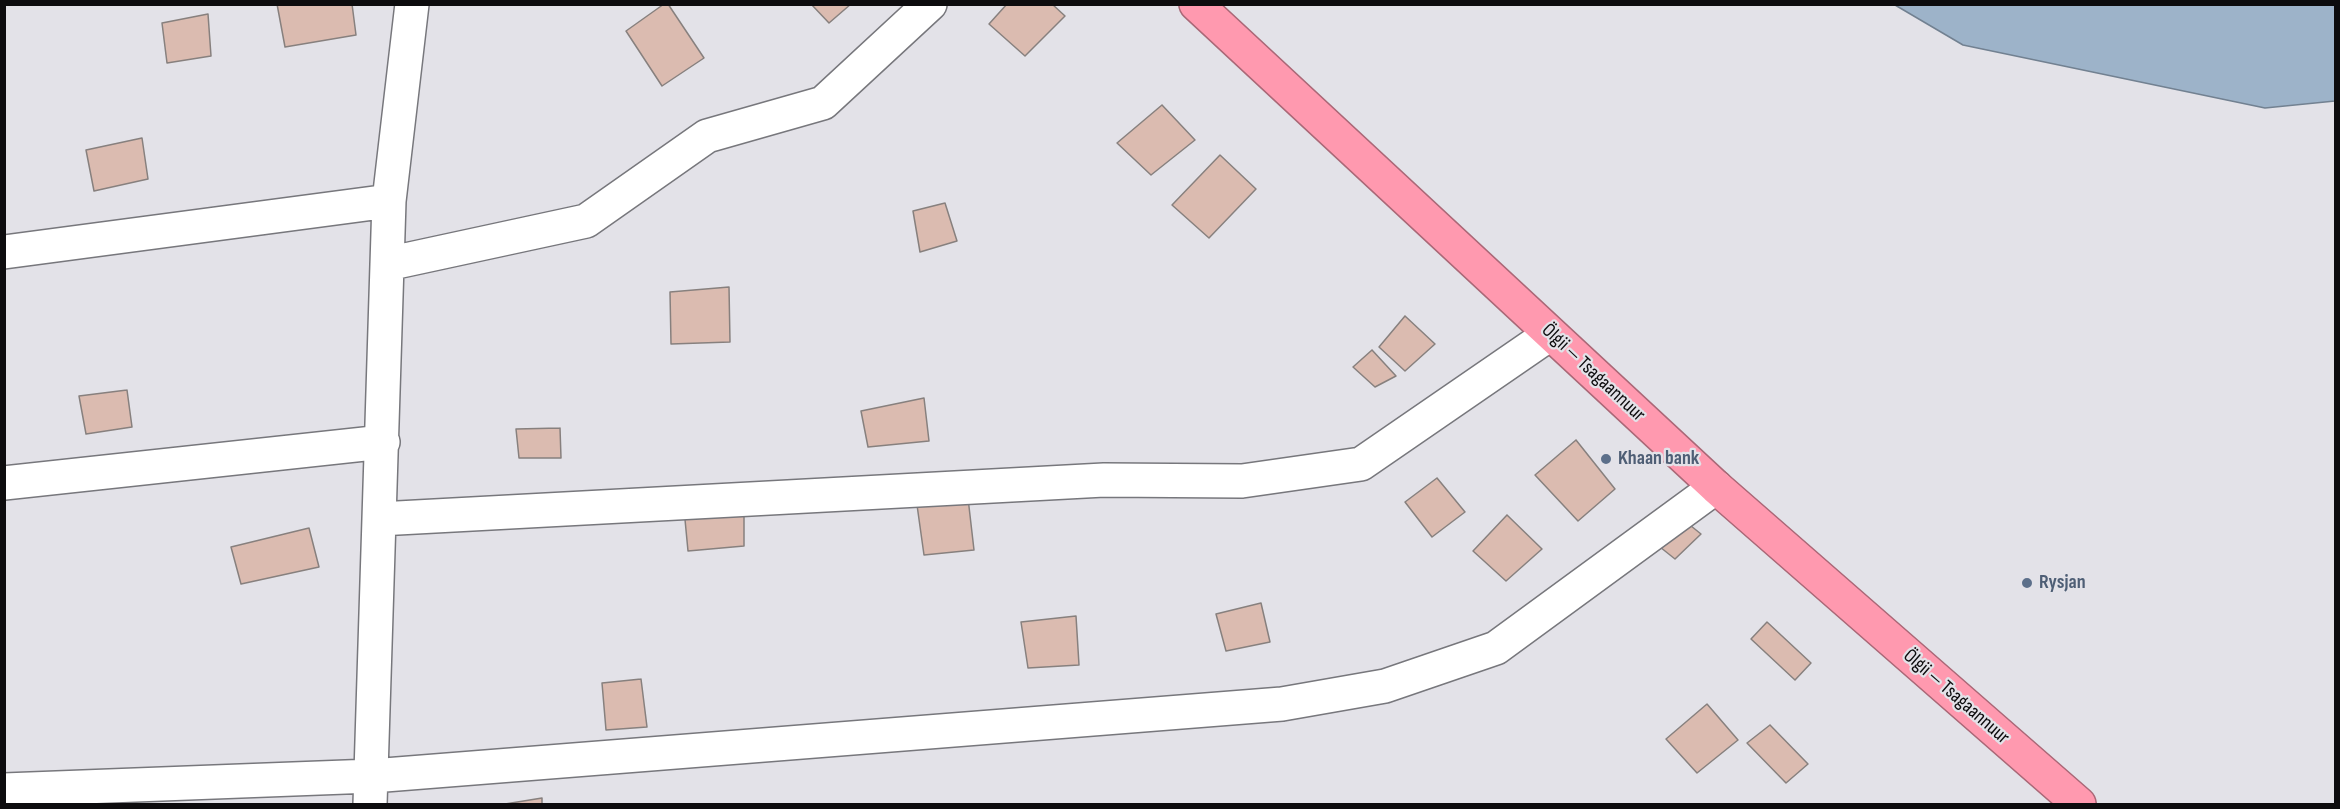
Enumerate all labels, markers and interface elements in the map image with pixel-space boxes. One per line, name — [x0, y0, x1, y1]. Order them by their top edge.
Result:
street label: Ölgii — Tsagaannuur — [1536, 319, 1650, 427]
place label: Khaan bank — [1618, 447, 1699, 471]
marker: Khaan bank — [1599, 452, 1613, 466]
place label: Rysjan — [2039, 571, 2086, 595]
marker: Rysjan — [2020, 576, 2034, 590]
street label: Ölgii — Tsagaannuur — [1898, 644, 2014, 750]

